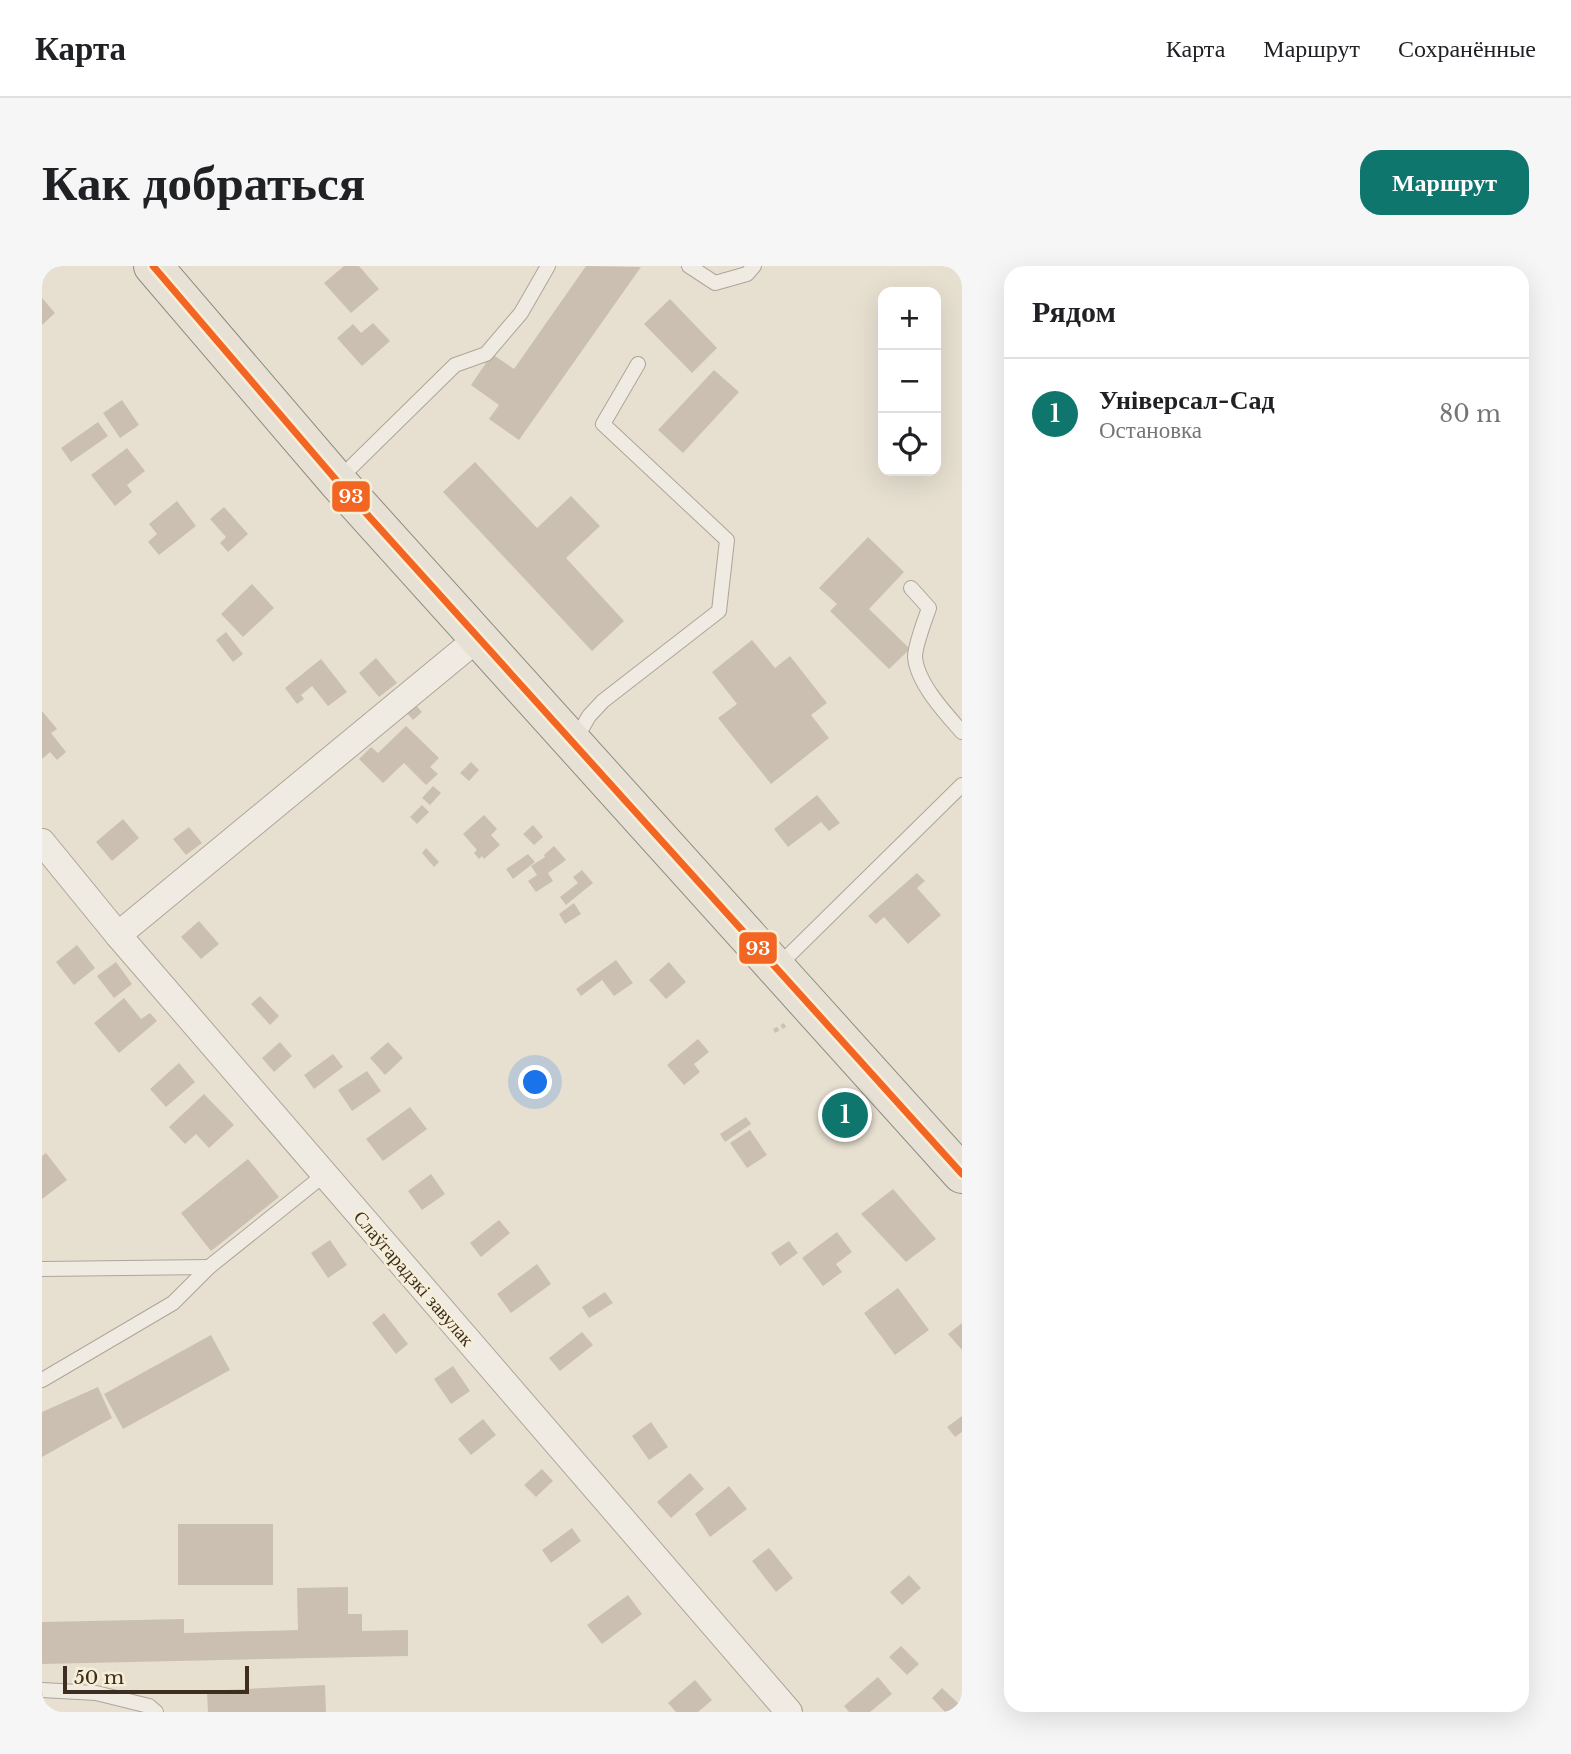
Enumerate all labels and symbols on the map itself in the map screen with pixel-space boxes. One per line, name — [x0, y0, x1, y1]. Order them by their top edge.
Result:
line badge: 93 — [331, 480, 371, 513]
text: 93 — [339, 485, 363, 508]
line badge: 93 — [738, 931, 778, 965]
text: 93 — [746, 937, 770, 960]
your location — [518, 1065, 552, 1099]
pin: 1 — [822, 1089, 868, 1141]
street label: Слаўгарадзкі завулак — [349, 1206, 479, 1351]
scale bar — [63, 1663, 248, 1695]

